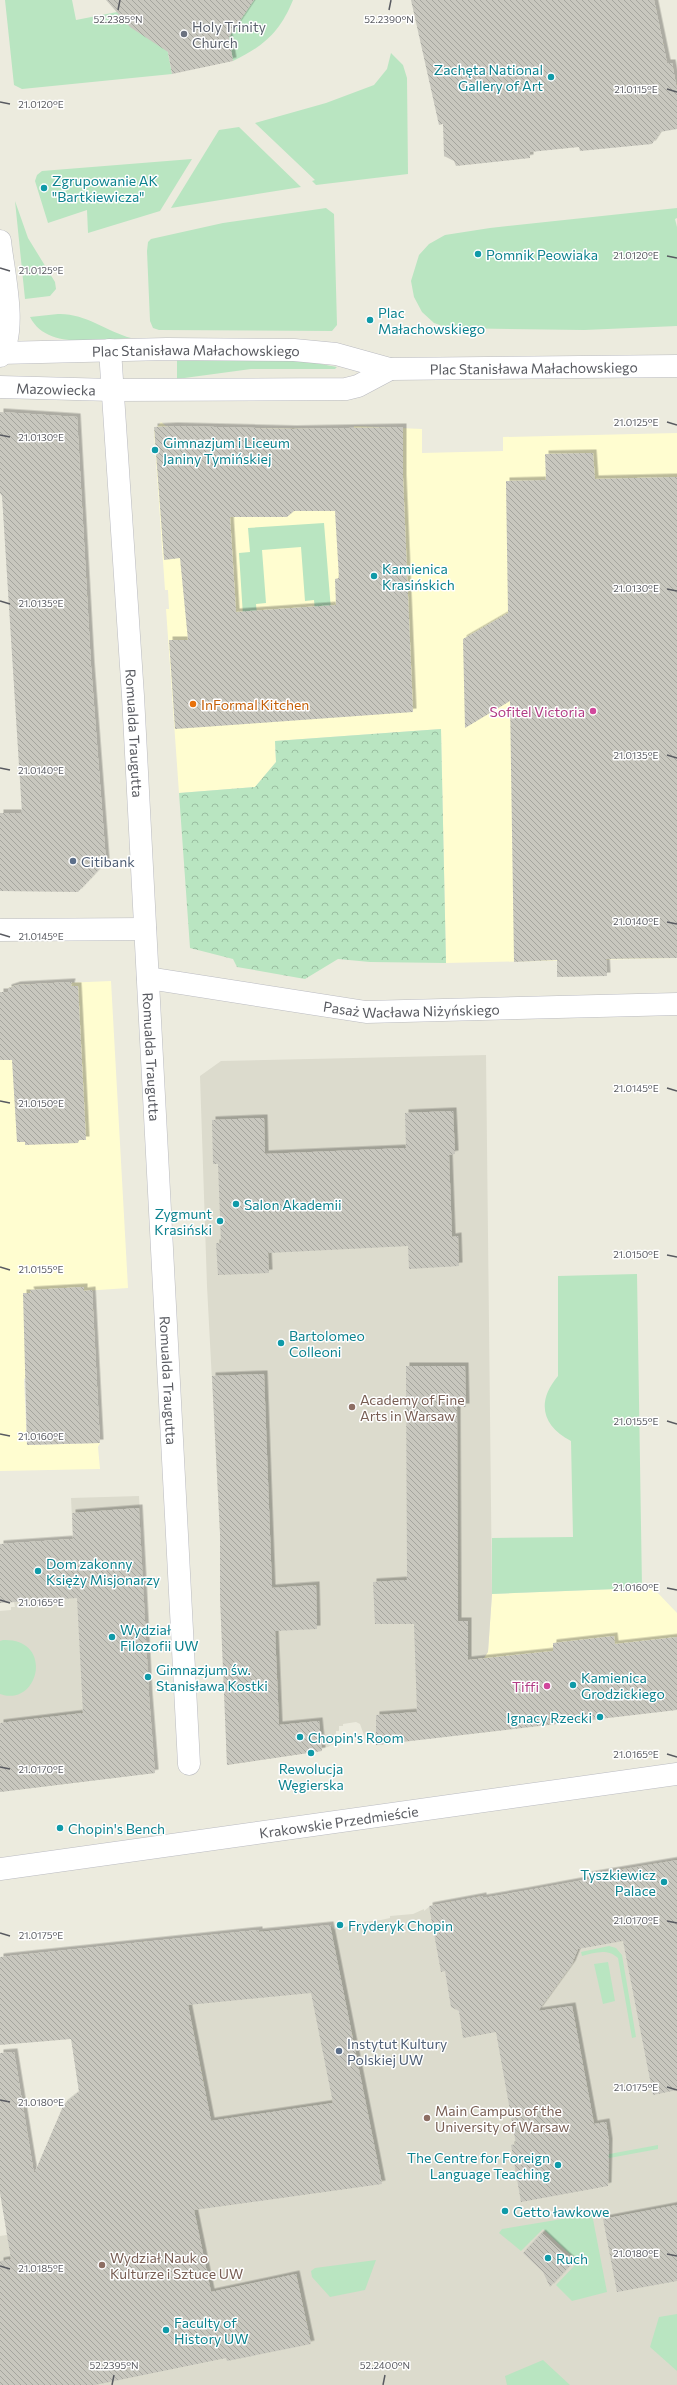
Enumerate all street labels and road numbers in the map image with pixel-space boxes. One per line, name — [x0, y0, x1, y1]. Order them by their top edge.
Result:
street label: Plac Stanisława Małachowskiego — [92, 340, 301, 359]
street label: Plac Stanisława Małachowskiego — [430, 358, 638, 377]
street label: Mazowiecka — [16, 379, 96, 398]
street label: Romualda Traugutta — [123, 668, 147, 798]
street label: Romualda Traugutta — [140, 992, 164, 1122]
street label: Pasaż Wacława Niżyńskiego — [322, 997, 500, 1021]
street label: Romualda Traugutta — [157, 1315, 181, 1445]
street label: Krakowskie Przedmieście — [258, 1802, 419, 1841]

